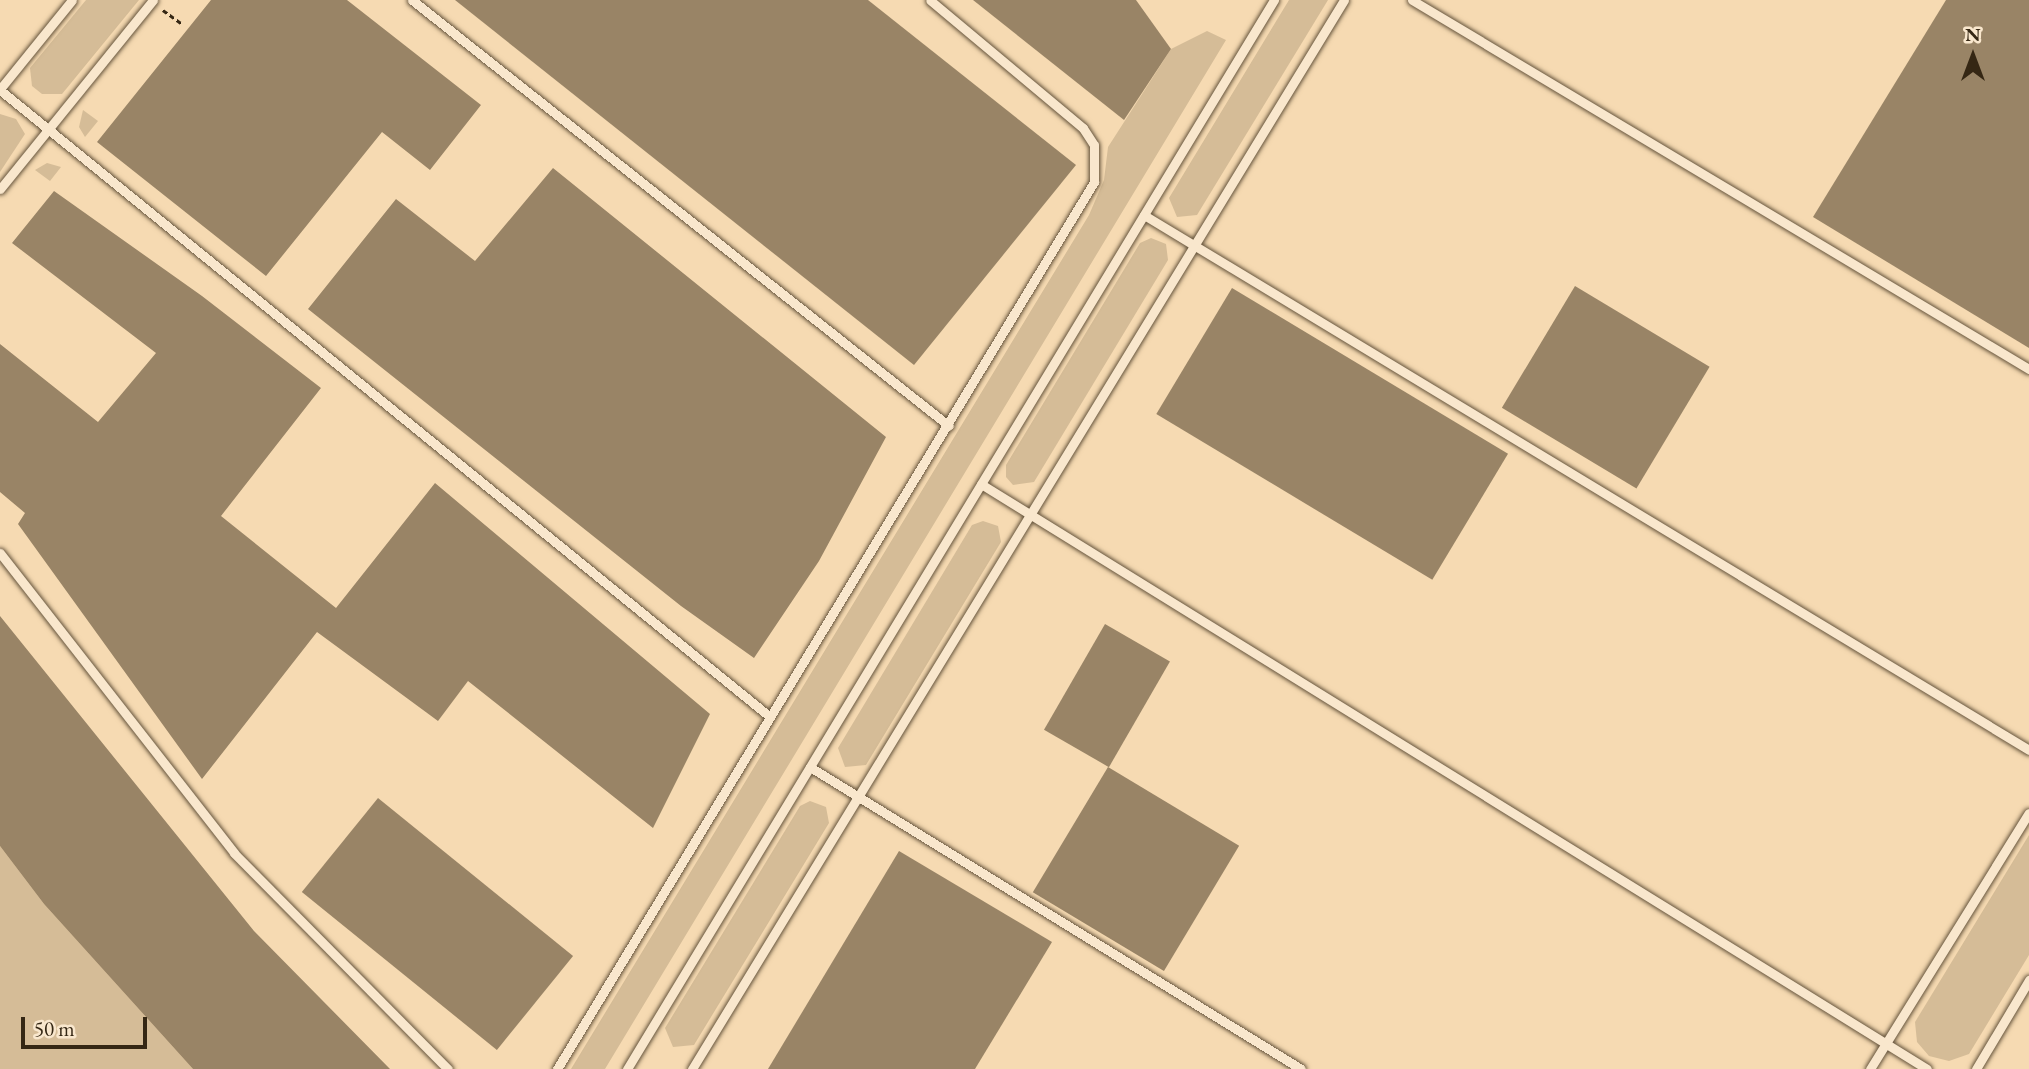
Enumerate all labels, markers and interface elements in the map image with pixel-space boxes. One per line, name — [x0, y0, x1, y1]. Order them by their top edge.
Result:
north arrow — [1938, 21, 2008, 91]
text: N — [1965, 22, 1981, 47]
scale bar — [24, 1002, 150, 1046]
text: 50 m — [34, 1015, 75, 1042]

